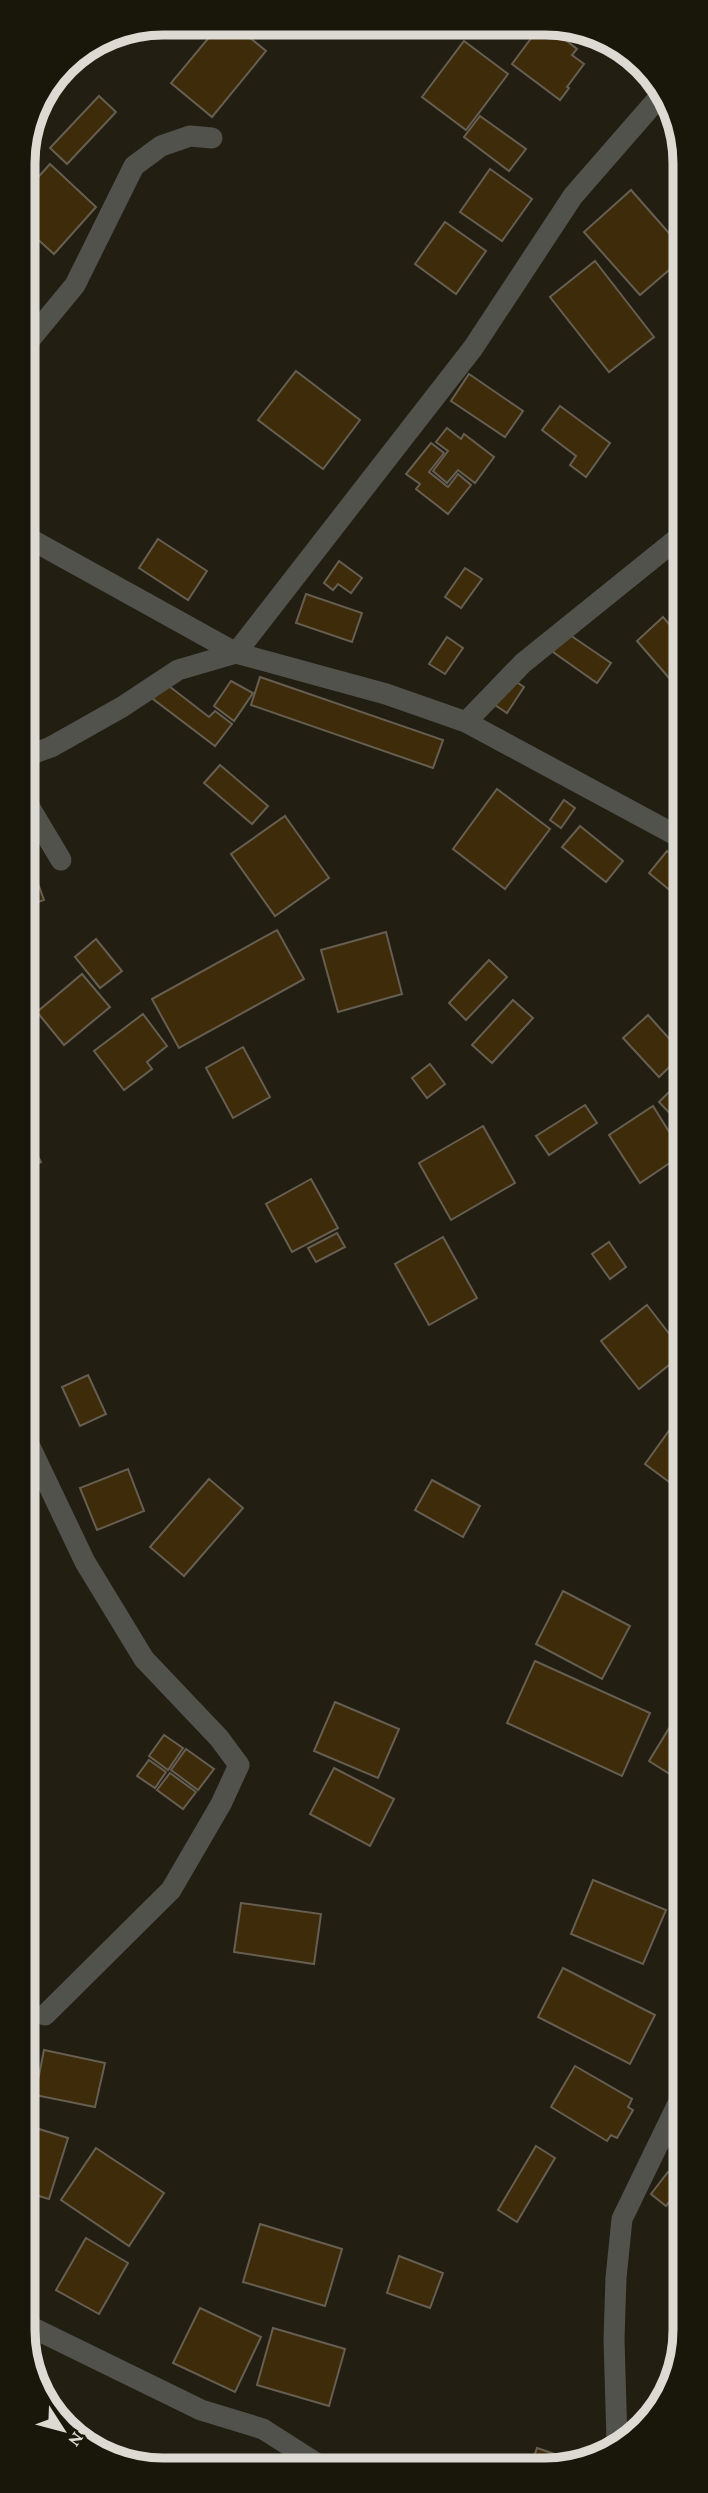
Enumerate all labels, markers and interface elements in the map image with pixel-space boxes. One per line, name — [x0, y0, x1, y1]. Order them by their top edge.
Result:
north arrow — [28, 2395, 98, 2465]
text: N — [64, 2428, 89, 2451]

